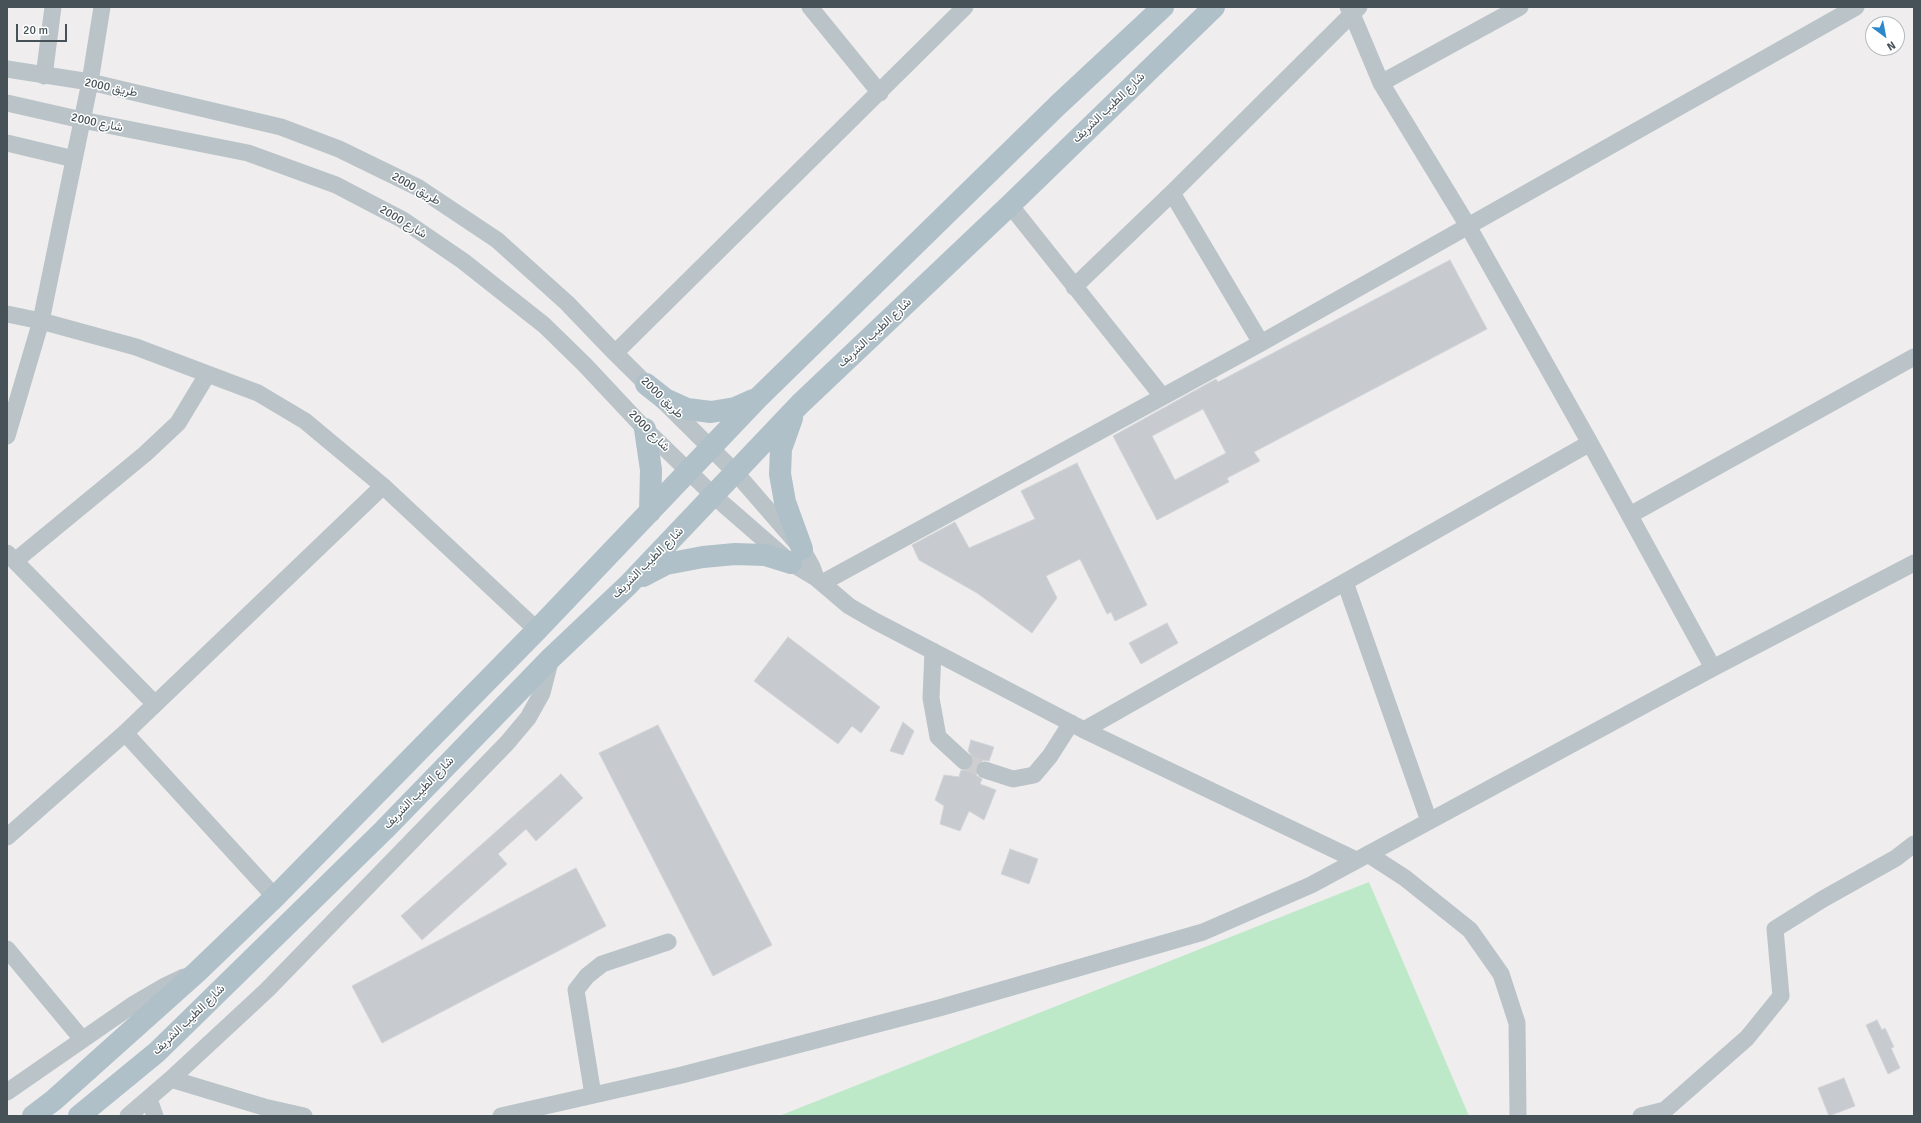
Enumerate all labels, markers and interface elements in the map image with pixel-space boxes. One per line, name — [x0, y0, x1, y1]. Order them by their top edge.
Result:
scale bar — [18, 16, 69, 42]
north arrow — [1865, 16, 1905, 56]
text: 20 m — [23, 23, 48, 38]
text: N — [1884, 38, 1898, 53]
street label: شارع الطيب الشريف — [1070, 70, 1148, 146]
street label: طريق 2000 — [83, 75, 139, 101]
street label: شارع 2000 — [70, 110, 124, 136]
street label: طريق 2000 — [389, 169, 443, 209]
street label: شارع 2000 — [377, 202, 429, 242]
street label: شارع الطيب الشريف — [835, 295, 915, 371]
street label: طريق 2000 — [638, 374, 686, 422]
street label: شارع 2000 — [625, 407, 673, 455]
street label: شارع الطيب الشريف — [609, 524, 687, 602]
street label: شارع الطيب الشريف — [381, 754, 457, 832]
street label: شارع الطيب الشريف — [150, 982, 228, 1058]

